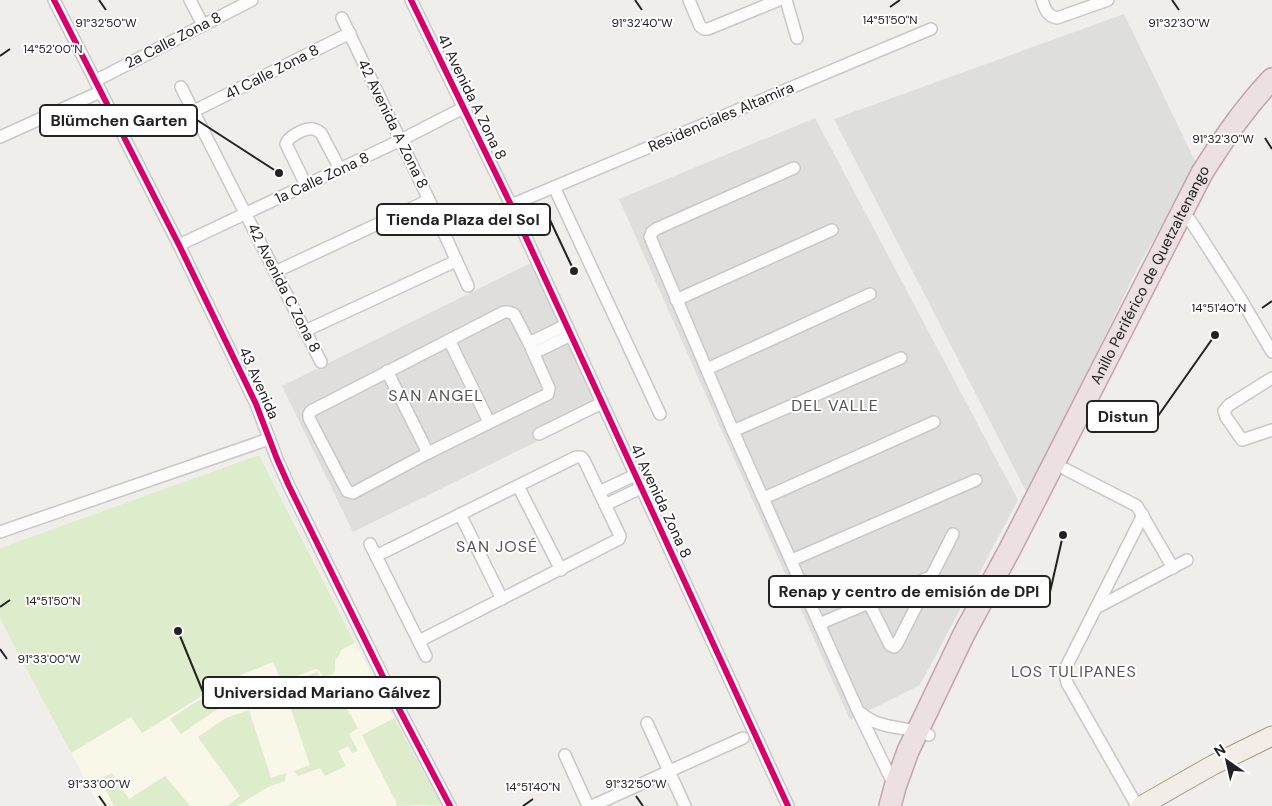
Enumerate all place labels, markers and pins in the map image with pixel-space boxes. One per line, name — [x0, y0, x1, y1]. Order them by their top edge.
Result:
callout: Blümchen Garten — [40, 105, 197, 136]
callout: Tienda Plaza del Sol — [377, 204, 550, 235]
callout: Distun — [1087, 401, 1158, 432]
callout: Renap y centro de emisión de DPI — [769, 576, 1050, 607]
callout: Universidad Mariano Gálvez — [203, 677, 440, 708]

